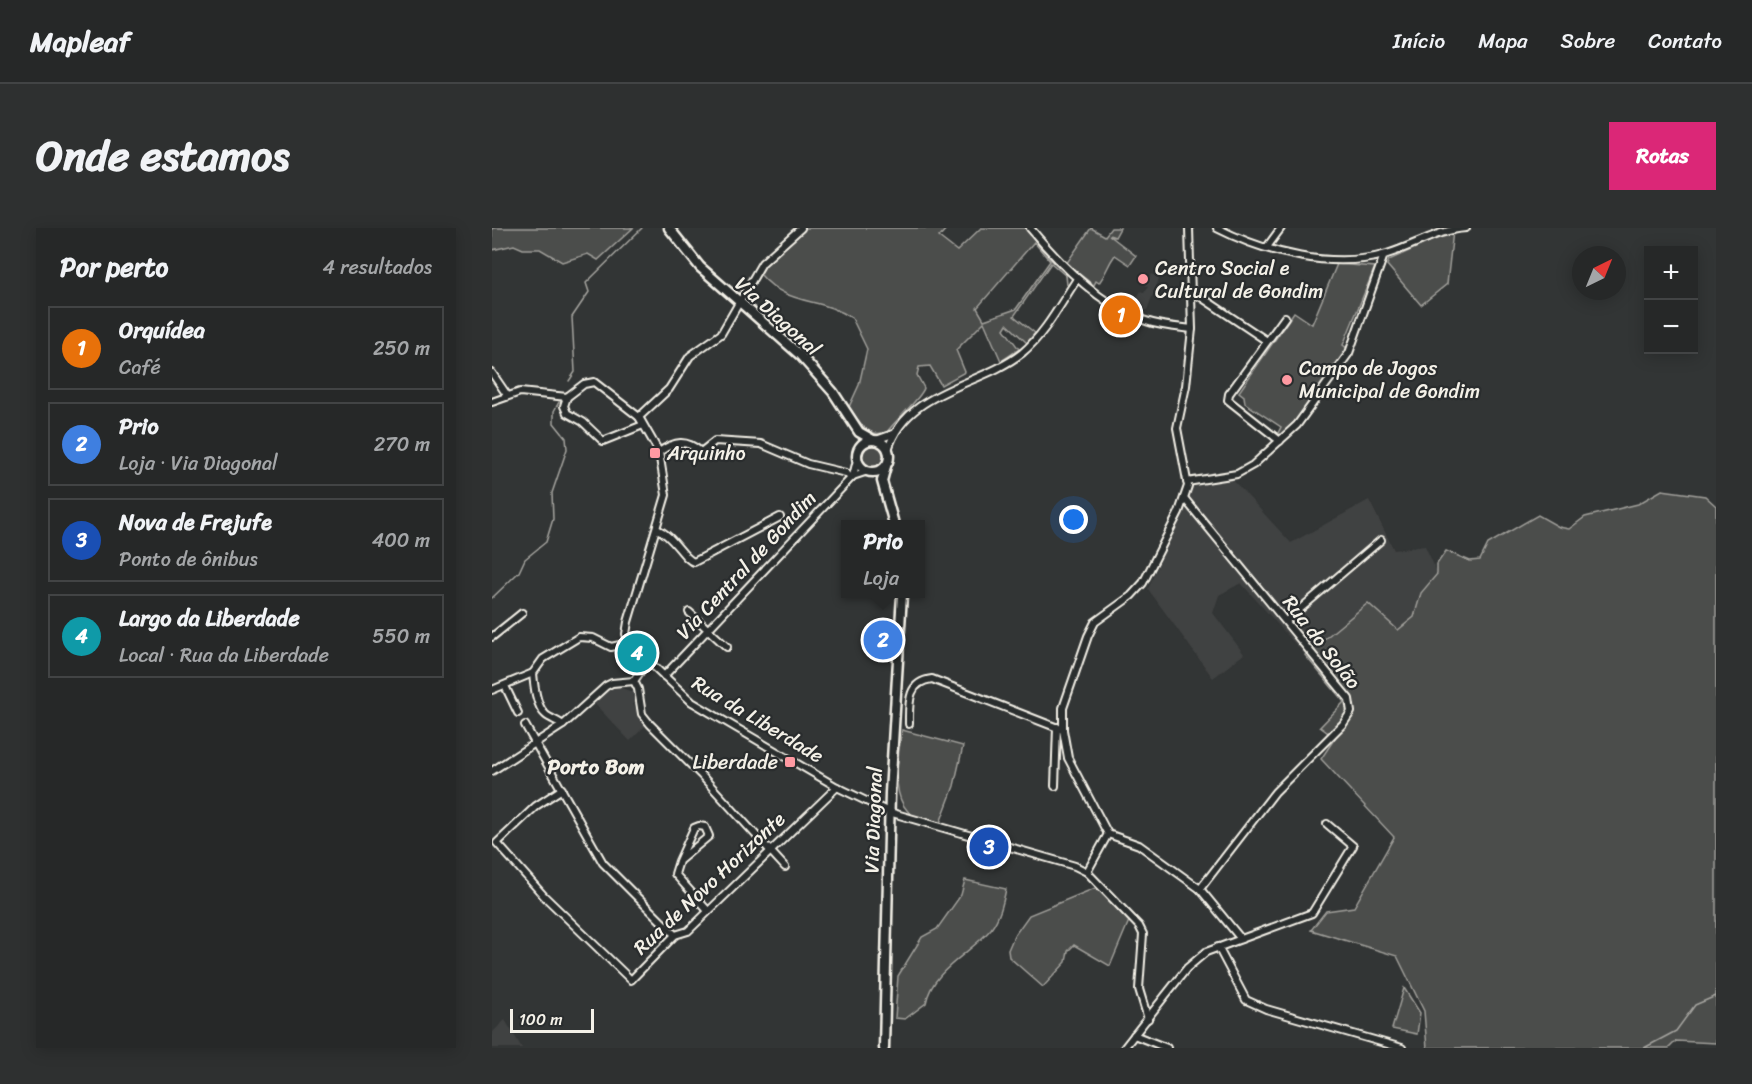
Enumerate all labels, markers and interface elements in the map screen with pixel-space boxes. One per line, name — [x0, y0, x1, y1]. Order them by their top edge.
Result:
text: Mapleaf — [30, 17, 130, 66]
text: Início — [1393, 22, 1445, 60]
text: Mapa — [1478, 22, 1528, 60]
text: Sobre — [1561, 22, 1615, 60]
text: Contato — [1648, 22, 1722, 60]
text: Onde estamos — [36, 119, 290, 193]
button: Rotas — [1609, 122, 1716, 190]
text: Por perto — [60, 244, 168, 290]
north arrow — [1572, 246, 1626, 300]
map controls — [1644, 246, 1698, 354]
button: + — [1644, 246, 1698, 300]
text: 4 resultados — [323, 250, 432, 285]
place label: Centro Social e Cultural de Gondim — [1155, 251, 1323, 309]
street label: Via Diagonal — [726, 268, 829, 365]
marker: Centro Social e Cultural de Gondim — [1136, 272, 1150, 286]
pin: 1 — [1102, 292, 1140, 338]
button: − — [1644, 300, 1698, 354]
text: Orquídea — [119, 311, 205, 350]
text: 1 — [77, 331, 86, 366]
text: 250 m — [373, 331, 430, 366]
text: Café — [119, 350, 161, 385]
place label: Campo de Jogos Municipal de Gondim — [1299, 351, 1480, 409]
marker: Campo de Jogos Municipal de Gondim — [1280, 373, 1294, 387]
text: Prio — [119, 407, 159, 446]
text: 2 — [76, 427, 87, 462]
text: 270 m — [374, 427, 430, 462]
place label: Arquinho — [666, 436, 746, 471]
text: Loja · Via Diagonal — [119, 446, 278, 481]
marker: Arquinho — [648, 446, 662, 460]
street label: Via Central de Gondim — [667, 482, 825, 648]
text: Nova de Frejufe — [119, 503, 272, 542]
your location — [1059, 505, 1088, 534]
popup — [841, 520, 925, 598]
text: Prio — [863, 522, 903, 561]
text: 3 — [76, 523, 87, 558]
text: 400 m — [372, 523, 430, 558]
text: Ponto de ônibus — [119, 542, 258, 577]
text: Loja — [863, 561, 899, 596]
street label: Rua do Solão — [1273, 587, 1370, 697]
text: Largo da Liberdade — [119, 599, 300, 638]
pin: 2 — [864, 618, 902, 662]
text: 4 — [75, 619, 88, 654]
text: 550 m — [372, 619, 430, 654]
pin: 4 — [618, 630, 656, 676]
text: Local · Rua da Liberdade — [119, 638, 329, 673]
street label: Rua da Liberdade — [688, 670, 828, 768]
district label: Porto Bom — [547, 748, 645, 786]
place label: Liberdade — [692, 750, 778, 774]
marker: Liberdade — [783, 755, 797, 769]
street label: Via Diagonal — [854, 766, 893, 874]
street label: Rua de Novo Horizonte — [625, 803, 794, 964]
pin: 3 — [970, 824, 1008, 870]
text: 100 m — [519, 1005, 563, 1034]
scale bar — [510, 1006, 594, 1034]

